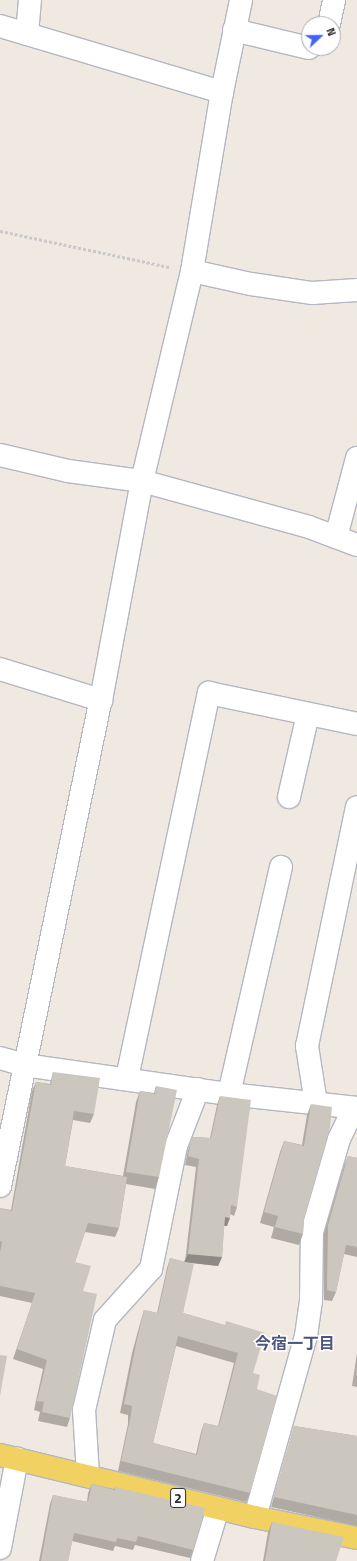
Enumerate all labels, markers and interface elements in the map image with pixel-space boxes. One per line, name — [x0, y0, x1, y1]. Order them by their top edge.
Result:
north arrow — [301, 16, 341, 56]
text: N — [322, 25, 340, 38]
district label: 今宿一丁目 — [255, 1333, 335, 1353]
road number: 2 — [170, 1486, 186, 1510]

